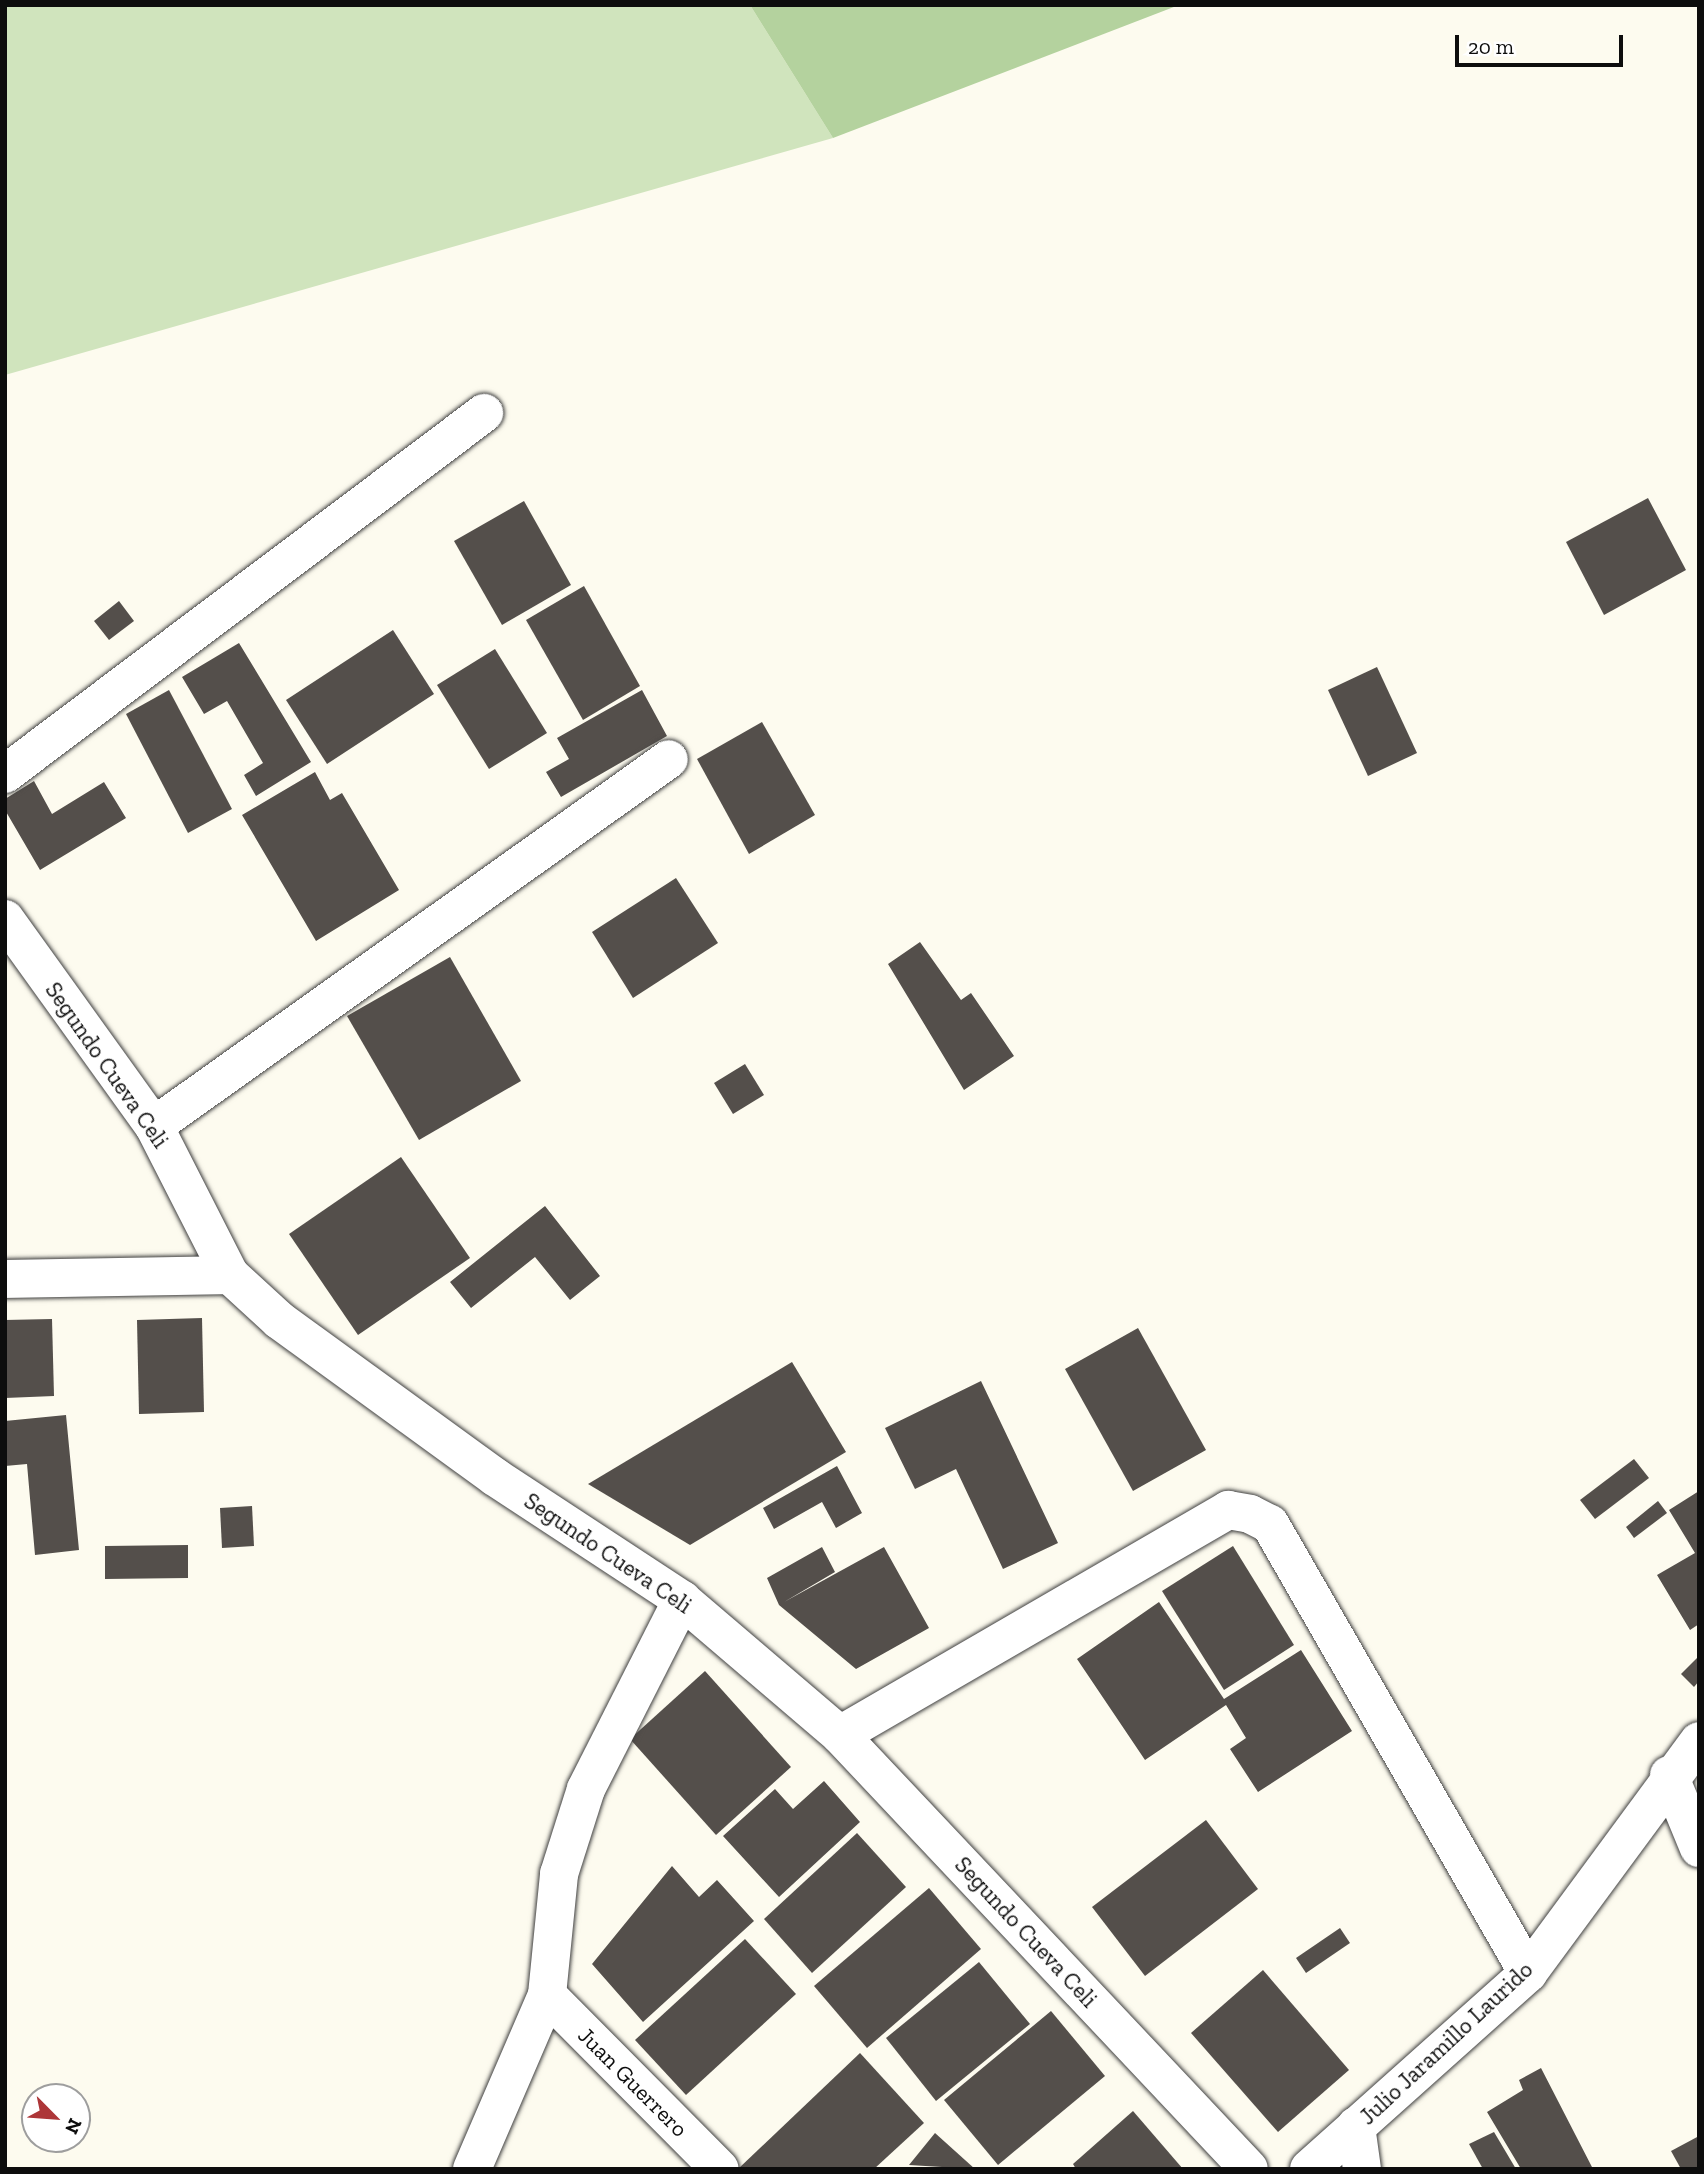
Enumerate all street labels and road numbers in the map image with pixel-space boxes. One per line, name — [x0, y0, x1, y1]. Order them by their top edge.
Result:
street label: Segundo Cueva Celi — [40, 977, 174, 1153]
street label: Segundo Cueva Celi — [519, 1487, 697, 1619]
street label: Segundo Cueva Celi — [949, 1851, 1103, 2013]
street label: Julio Jaramillo Laurido — [1354, 1956, 1538, 2130]
street label: Juan Guerrero — [572, 2021, 694, 2143]

